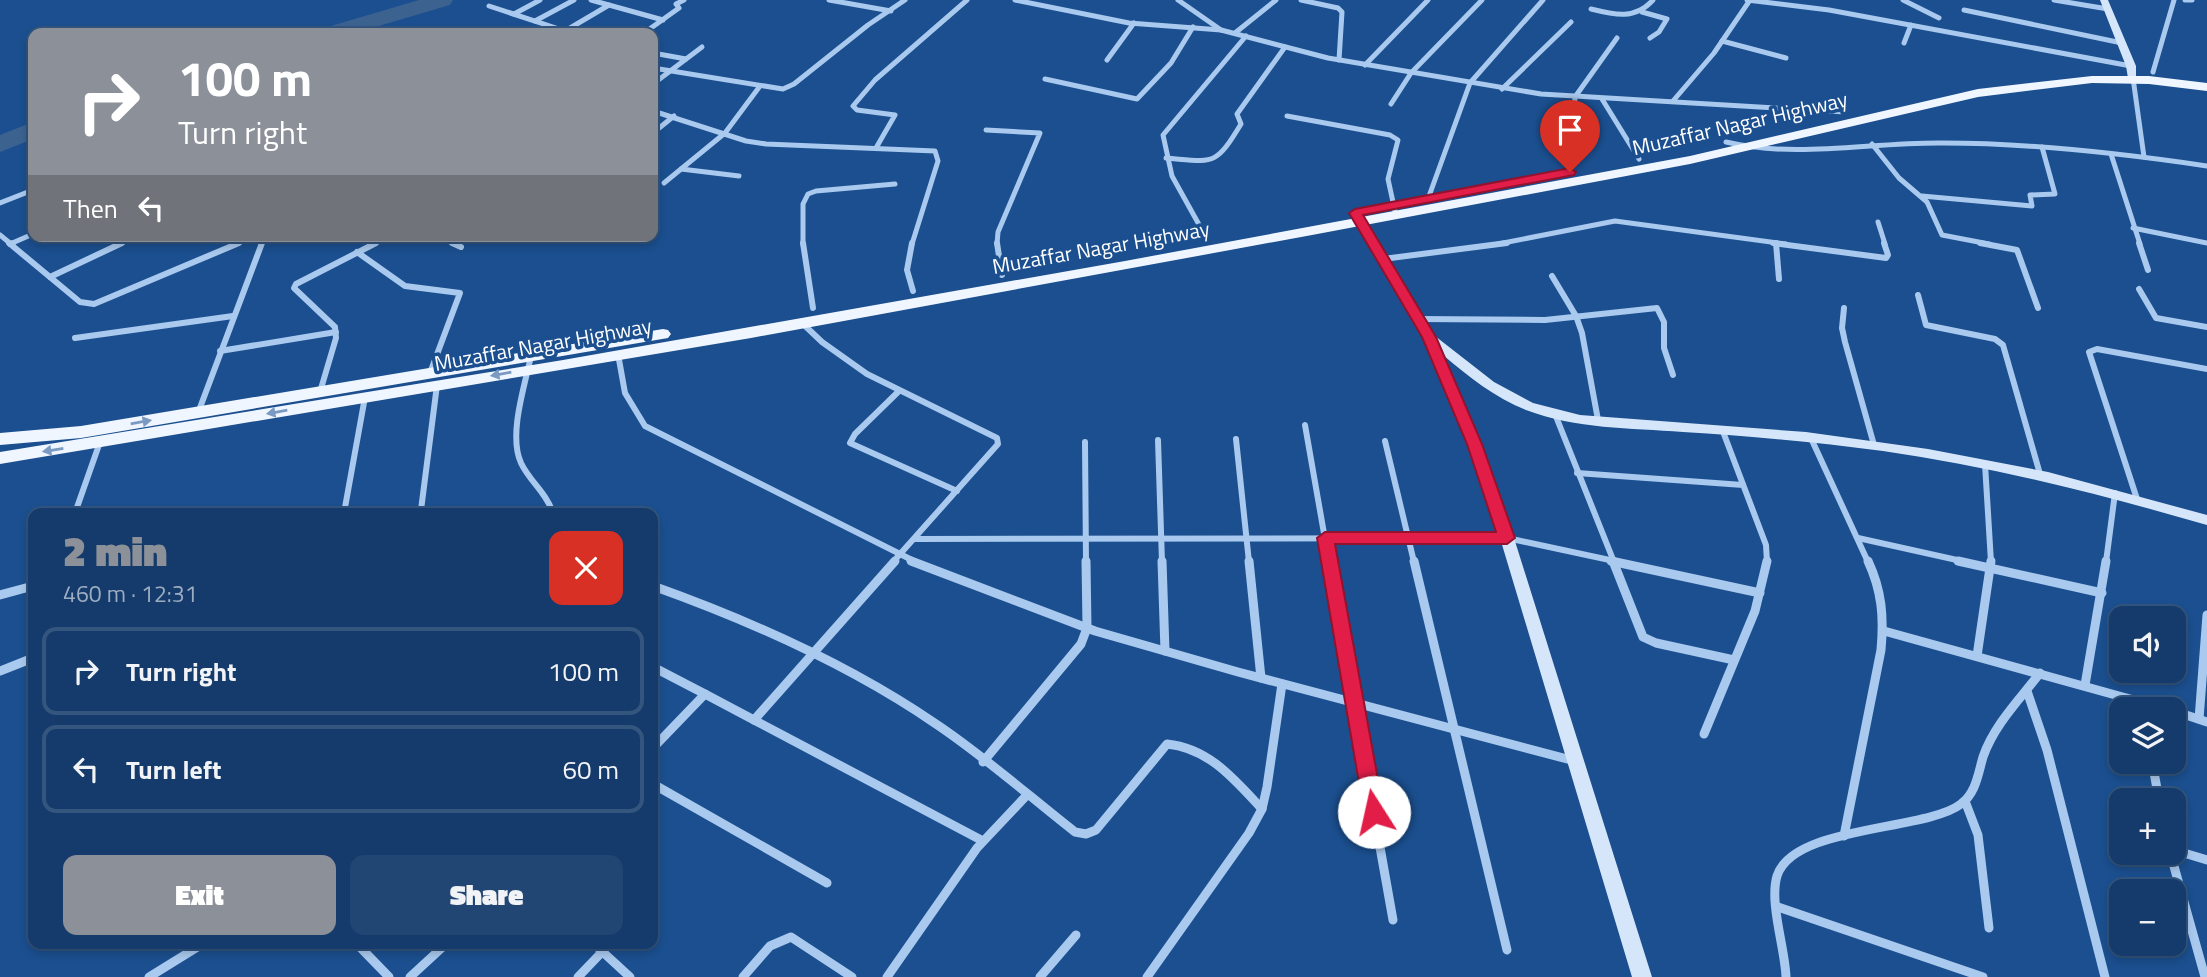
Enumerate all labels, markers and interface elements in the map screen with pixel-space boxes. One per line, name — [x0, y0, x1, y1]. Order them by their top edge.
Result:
text: 100 m — [178, 40, 312, 115]
icon: right — [63, 56, 154, 147]
street label: Muzaffar Nagar Highway — [1629, 83, 1851, 163]
pin — [1540, 100, 1600, 172]
text: Turn right — [178, 108, 307, 156]
icon: arrive — [1551, 111, 1589, 149]
text: Then — [63, 189, 118, 228]
icon: left — [132, 189, 170, 227]
street label: Muzaffar Nagar Highway — [990, 212, 1212, 282]
street label: Muzaffar Nagar Highway — [432, 309, 654, 379]
one-way arrow — [490, 369, 512, 380]
one-way arrow — [266, 407, 288, 418]
one-way arrow — [130, 416, 152, 427]
one-way arrow — [42, 445, 64, 456]
text: 2 min — [63, 518, 167, 582]
button: close — [549, 531, 623, 605]
text: 460 m · 12:31 — [63, 576, 198, 611]
map controls — [2109, 606, 2186, 956]
button: sound — [2109, 606, 2186, 683]
icon: right — [67, 652, 105, 690]
text: Turn right — [126, 652, 237, 691]
text: 100 m — [548, 652, 619, 691]
button: layers — [2109, 697, 2186, 774]
icon: left — [67, 750, 105, 788]
text: Turn left — [126, 750, 221, 789]
text: 60 m — [562, 750, 619, 789]
position arrow — [1337, 775, 1411, 849]
button: + — [2109, 788, 2186, 865]
button: Exit — [63, 855, 336, 935]
button: Share — [350, 855, 623, 935]
button: − — [2109, 879, 2186, 956]

